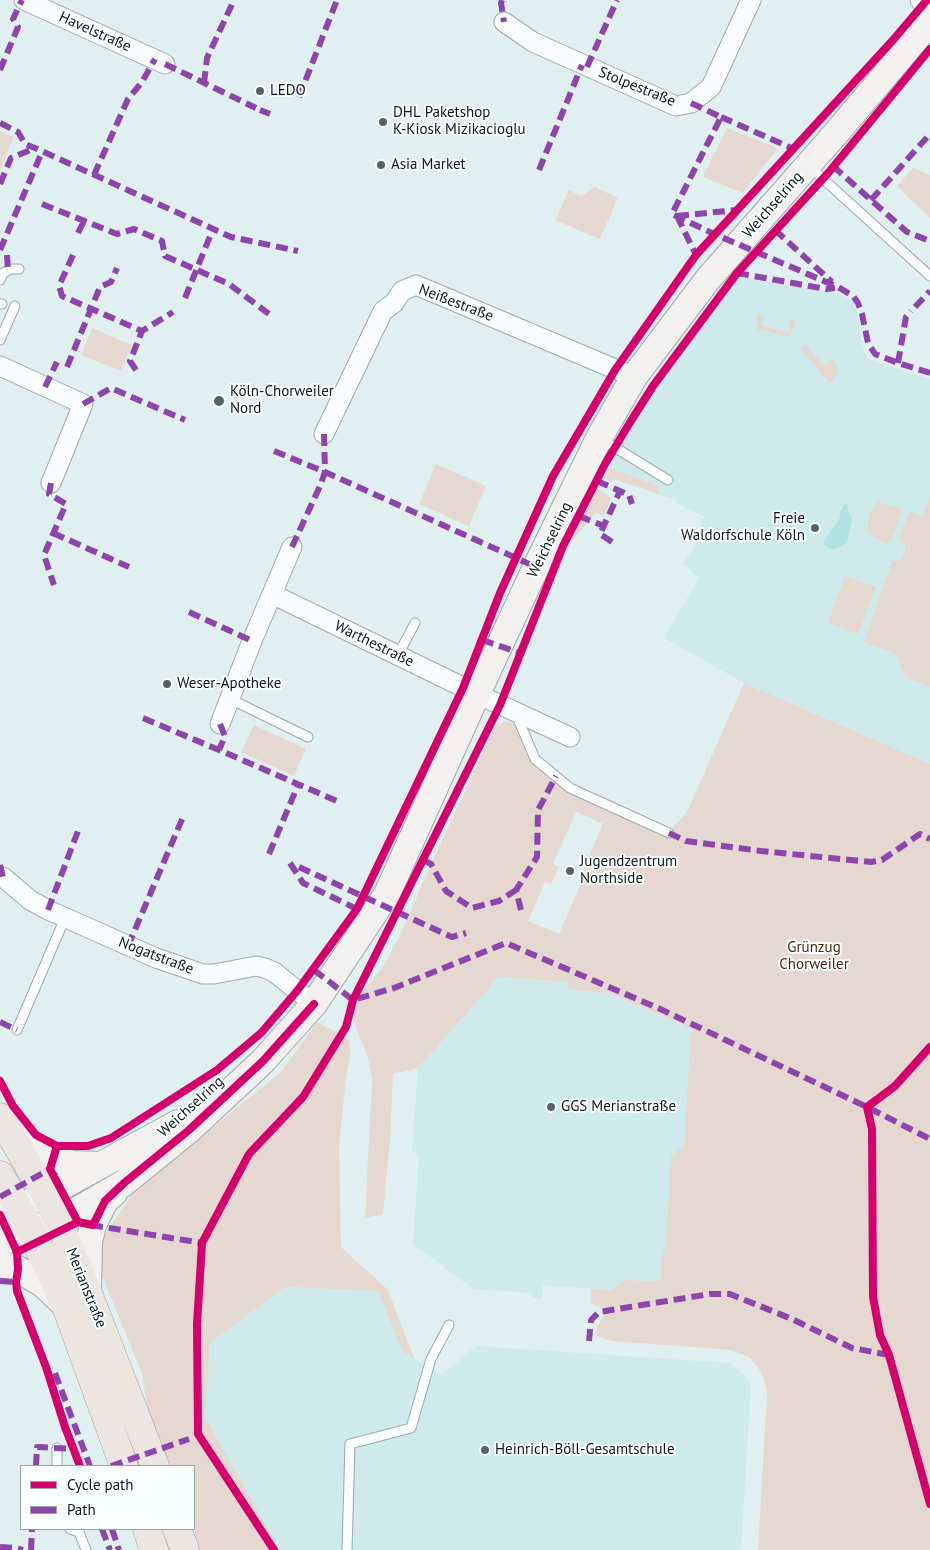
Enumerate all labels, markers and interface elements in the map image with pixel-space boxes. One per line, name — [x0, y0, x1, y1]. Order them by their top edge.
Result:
street label: Havelstraße — [56, 8, 134, 56]
street label: Stolpestraße — [596, 63, 678, 111]
place label: LEDO — [270, 82, 306, 100]
marker: LEDO — [254, 85, 266, 97]
place label: DHL Paketshop K-Kiosk Mizikacioglu — [393, 104, 526, 139]
marker: DHL Paketshop K-Kiosk Mizikacioglu — [377, 116, 389, 128]
place label: Asia Market — [391, 156, 466, 174]
marker: Asia Market — [375, 159, 387, 171]
street label: Weichselring — [739, 168, 807, 242]
street label: Neißestraße — [416, 281, 496, 325]
place label: Köln-Chorweiler Nord — [230, 383, 334, 418]
marker: Köln-Chorweiler Nord — [212, 394, 226, 408]
street label: Weichselring — [524, 499, 576, 581]
place label: Freie Waldorfschule Köln — [681, 510, 805, 545]
marker: Freie Waldorfschule Köln — [809, 522, 821, 534]
street label: Warthestraße — [331, 617, 417, 671]
place label: Weser-Apotheke — [177, 675, 281, 693]
marker: Weser-Apotheke — [161, 678, 173, 690]
place label: Jugendzentrum Northside — [580, 853, 677, 888]
marker: Jugendzentrum Northside — [564, 865, 576, 877]
street label: Nogatstraße — [116, 933, 196, 979]
park label: Grünzug Chorweiler — [779, 939, 849, 974]
street label: Weichselring — [154, 1073, 228, 1141]
place label: GGS Merianstraße — [561, 1098, 676, 1116]
marker: GGS Merianstraße — [545, 1101, 557, 1113]
street label: Merianstraße — [62, 1245, 110, 1331]
place label: Heinrich-Böll-Gesamtschule — [495, 1441, 675, 1459]
marker: Heinrich-Böll-Gesamtschule — [479, 1444, 491, 1456]
legend — [20, 1465, 195, 1530]
text: Cycle path — [67, 1475, 133, 1494]
text: Path — [67, 1500, 96, 1519]

